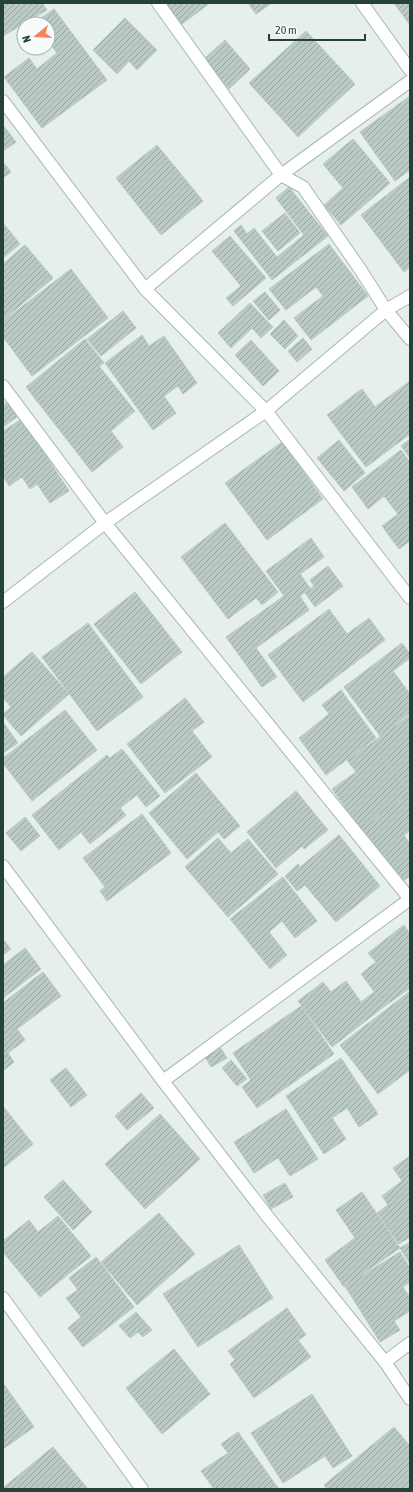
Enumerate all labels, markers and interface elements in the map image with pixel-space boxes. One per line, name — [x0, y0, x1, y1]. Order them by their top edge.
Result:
north arrow — [16, 16, 56, 56]
scale bar — [269, 16, 365, 42]
text: 20 m — [275, 23, 297, 37]
text: N — [20, 34, 33, 44]

